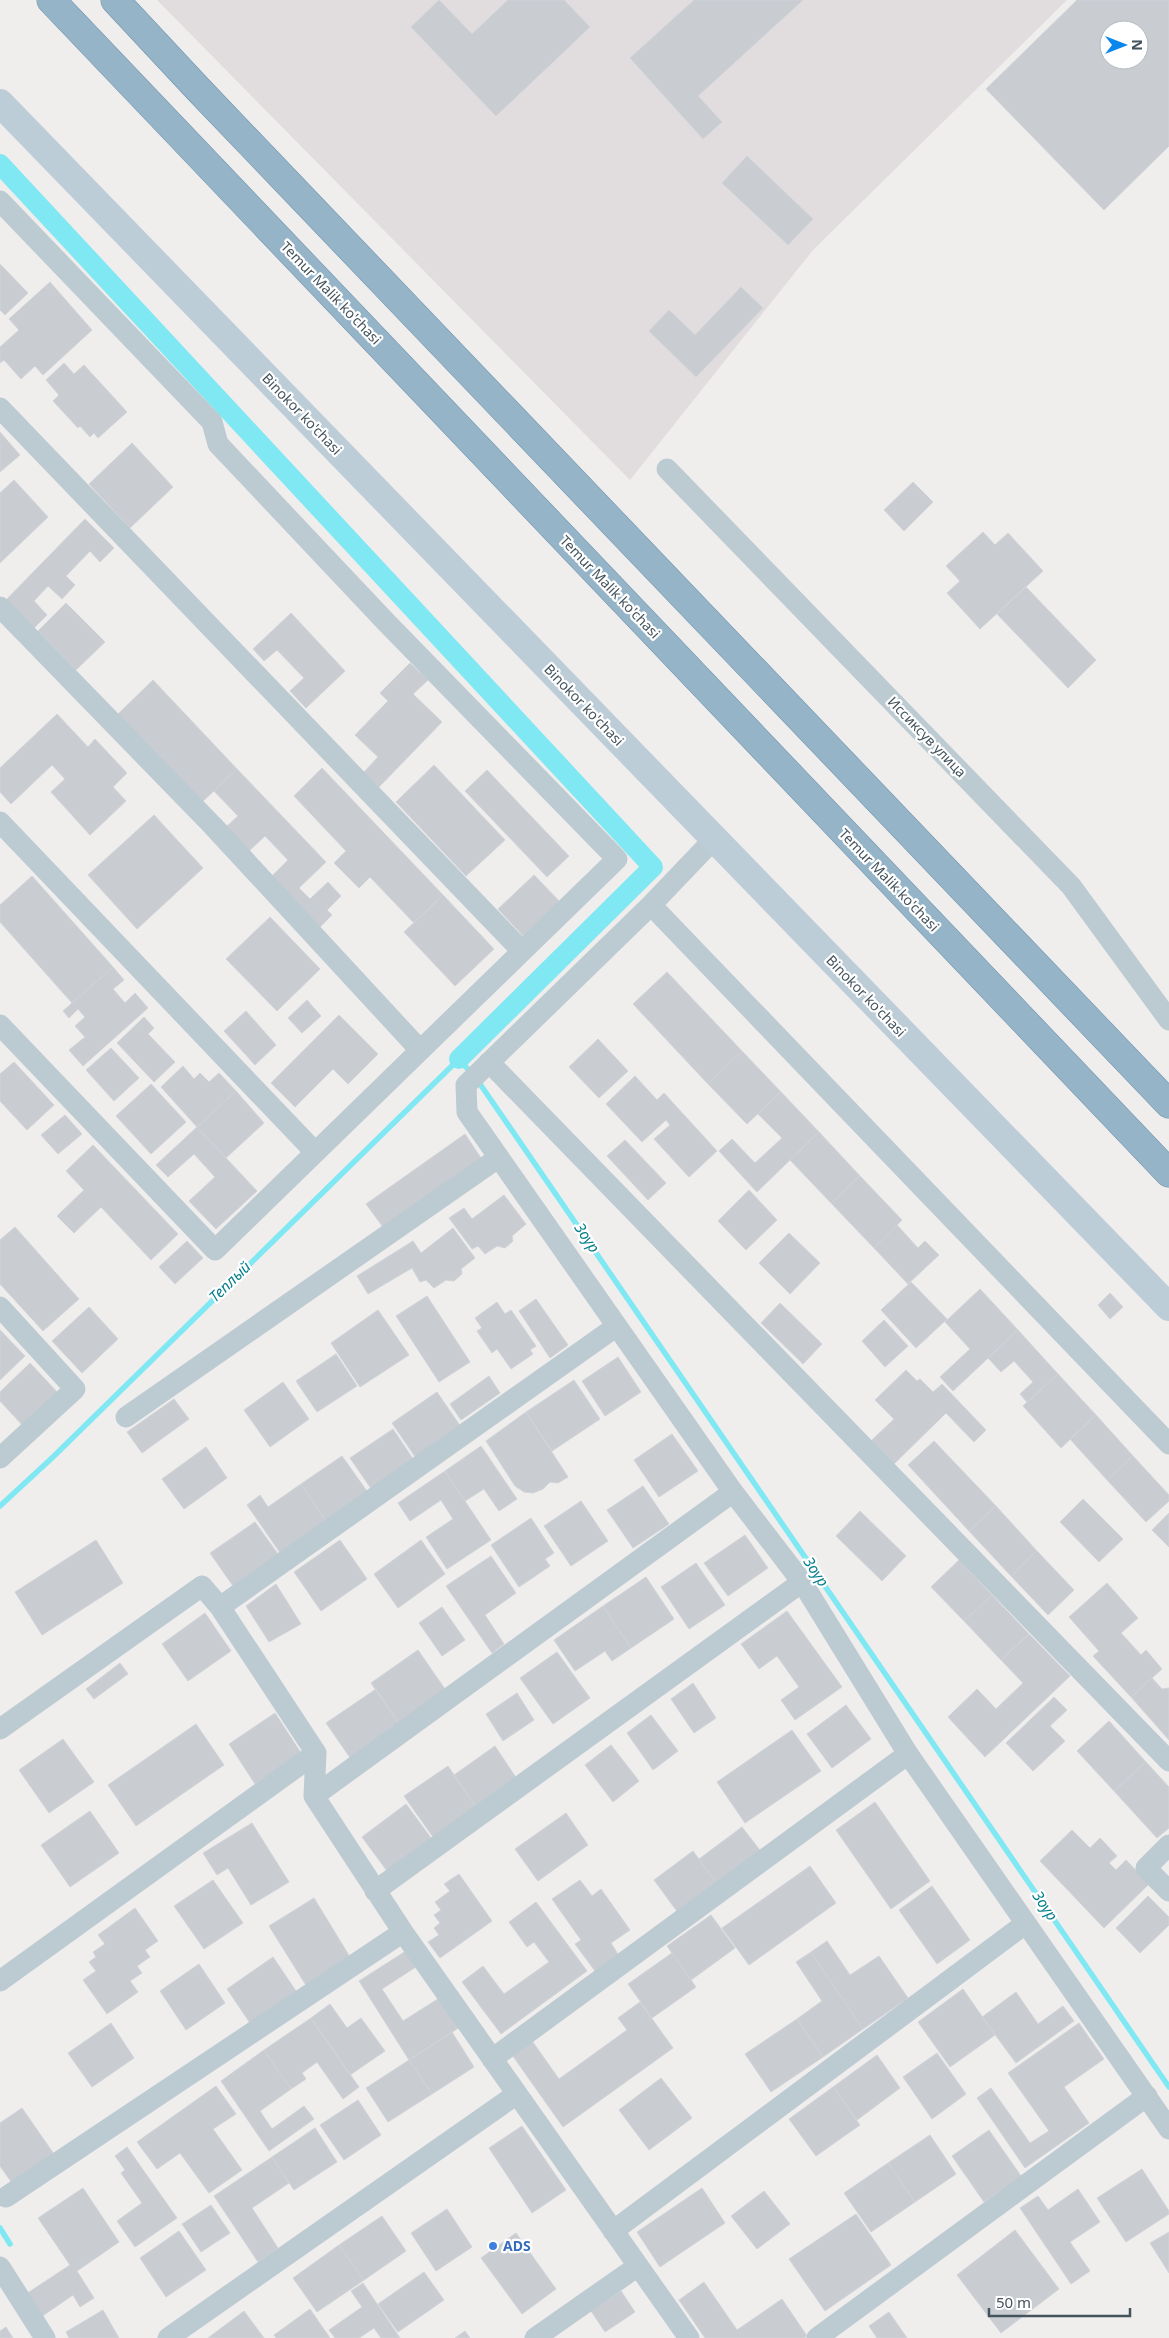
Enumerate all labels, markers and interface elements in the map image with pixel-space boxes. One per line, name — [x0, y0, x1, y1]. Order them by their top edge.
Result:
north arrow — [1099, 20, 1149, 70]
text: N — [1128, 39, 1147, 51]
street label: Temur Malik ko'chasi — [277, 237, 386, 348]
street label: Binokor ko'chasi — [258, 369, 346, 459]
street label: Temur Malik ko'chasi — [556, 531, 665, 642]
street label: Binokor ko'chasi — [540, 660, 628, 750]
street label: Иссиксув улица — [884, 692, 971, 781]
street label: Temur Malik ko'chasi — [835, 824, 944, 935]
street label: Binokor ko'chasi — [822, 951, 910, 1041]
water label: Зоур — [570, 1218, 605, 1256]
water label: Теплый — [204, 1256, 255, 1306]
water label: Зоур — [799, 1552, 834, 1590]
water label: Зоур — [1028, 1886, 1063, 1924]
place label: ADS — [503, 2236, 531, 2255]
marker: ADS — [487, 2240, 499, 2252]
scale bar — [989, 2286, 1130, 2318]
text: 50 m — [996, 2292, 1031, 2312]

